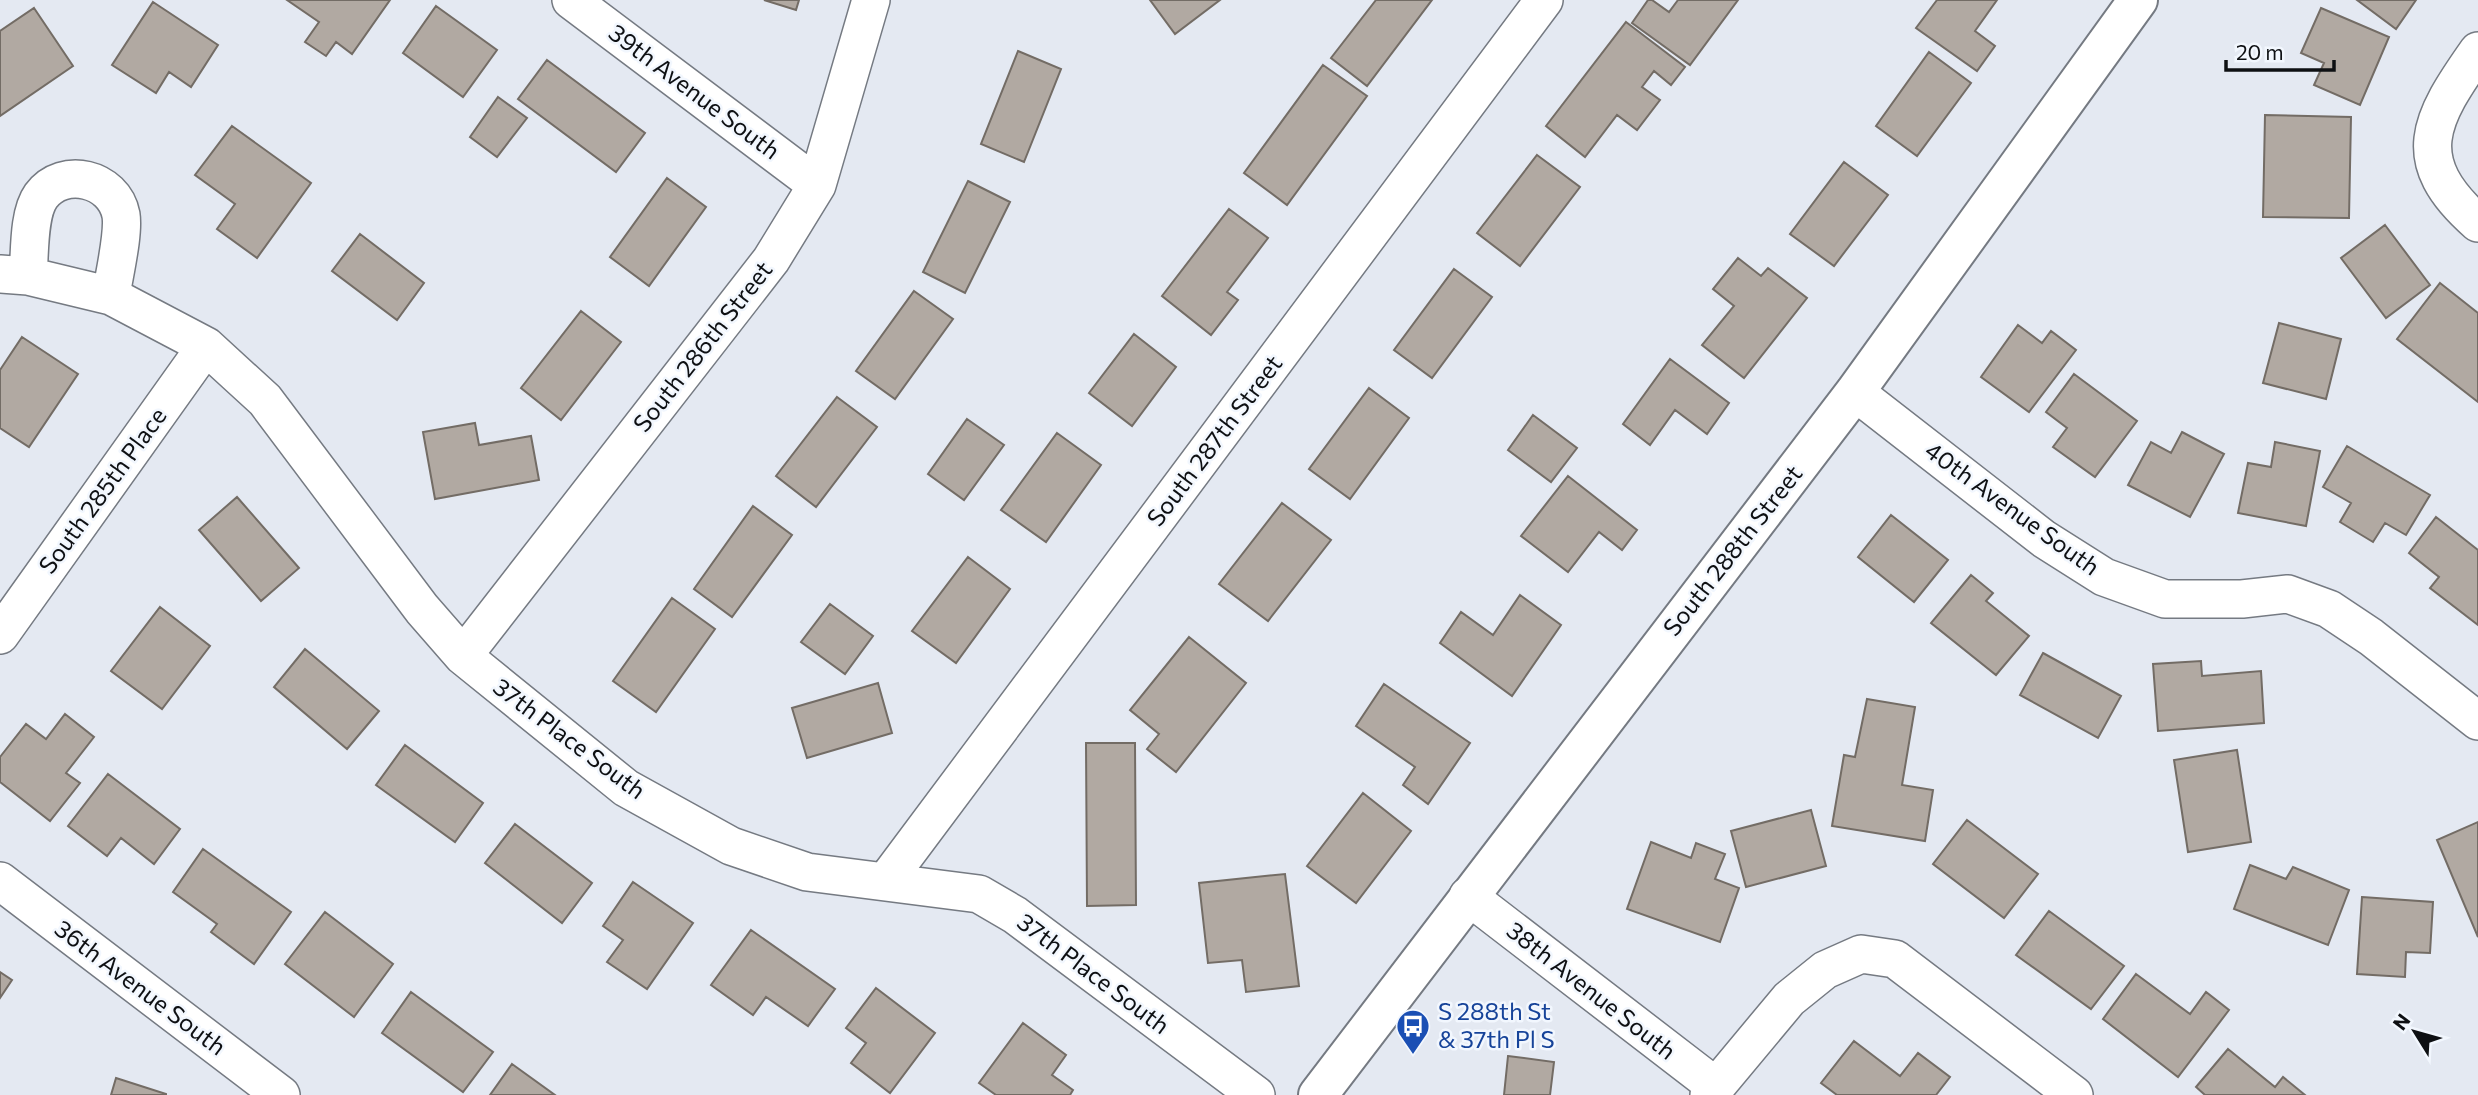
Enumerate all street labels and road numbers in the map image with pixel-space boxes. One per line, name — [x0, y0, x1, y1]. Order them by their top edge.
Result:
street label: 39th Avenue South — [604, 17, 786, 165]
street label: South 286th Street — [626, 255, 777, 437]
street label: South 287th Street — [1140, 349, 1288, 531]
street label: South 285th Place — [32, 401, 172, 579]
street label: 40th Avenue South — [1920, 435, 2106, 581]
street label: South 288th Street — [1656, 459, 1807, 641]
street label: 37th Place South — [488, 671, 652, 804]
street label: 37th Place South — [1012, 906, 1176, 1039]
street label: 36th Avenue South — [50, 913, 232, 1061]
street label: 38th Avenue South — [1502, 915, 1682, 1065]

